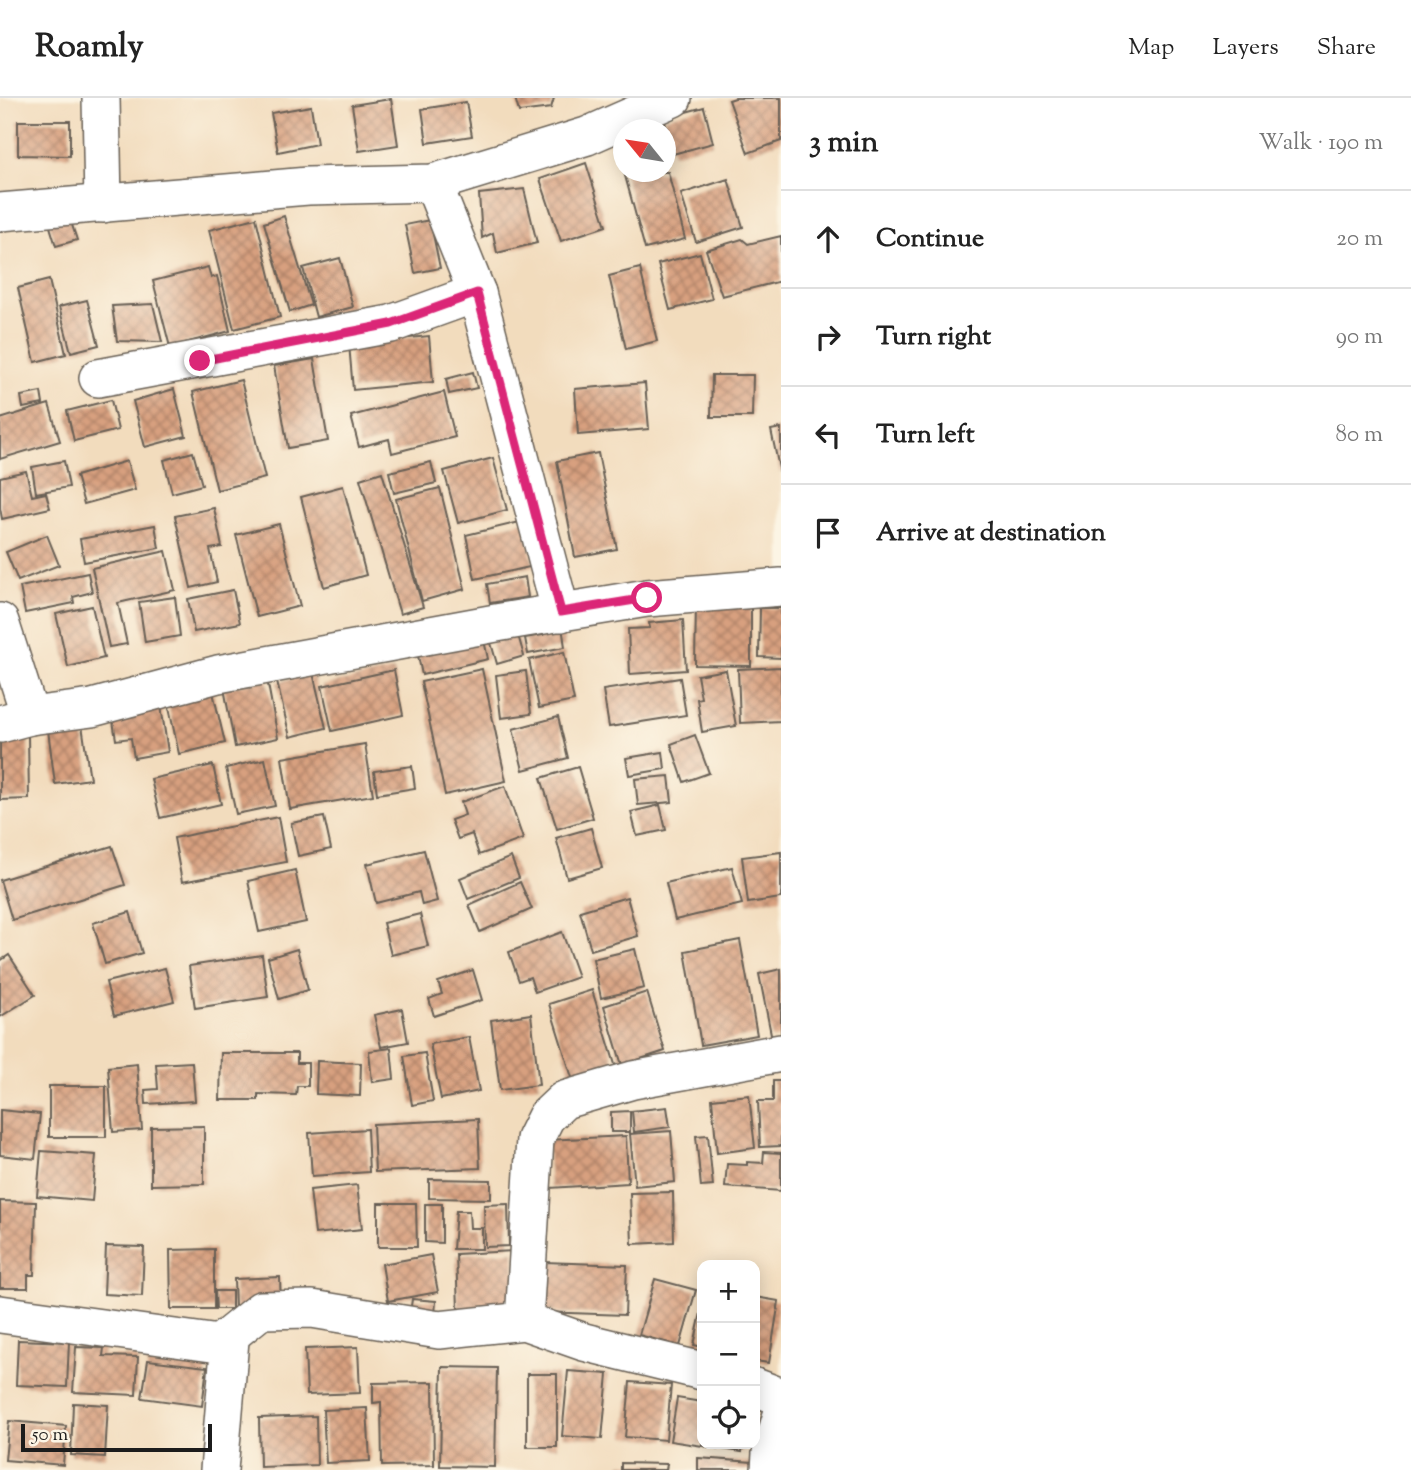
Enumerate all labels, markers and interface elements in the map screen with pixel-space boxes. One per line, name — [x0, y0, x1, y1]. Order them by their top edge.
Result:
text: Roamly — [35, 24, 144, 72]
text: Map — [1128, 31, 1174, 65]
text: Layers — [1212, 31, 1279, 65]
text: Share — [1317, 31, 1376, 65]
north arrow — [613, 119, 676, 182]
text: 3 min — [809, 122, 879, 165]
text: Walk · 190 m — [1259, 127, 1383, 160]
icon: ahead — [809, 220, 847, 258]
text: Continue — [876, 221, 984, 258]
text: 20 m — [1336, 223, 1383, 256]
icon: right — [809, 318, 847, 356]
text: Turn right — [876, 319, 991, 356]
text: 90 m — [1336, 321, 1383, 354]
route end — [184, 345, 215, 376]
icon: left — [809, 416, 847, 454]
text: Turn left — [876, 417, 975, 454]
text: 80 m — [1335, 419, 1383, 452]
icon: arrive — [809, 514, 847, 552]
text: Arrive at destination — [876, 515, 1106, 552]
route start — [631, 582, 662, 613]
map controls — [697, 1260, 760, 1449]
button: + — [697, 1260, 760, 1323]
button: − — [697, 1323, 760, 1386]
button: locate — [697, 1386, 760, 1449]
scale bar — [21, 1421, 212, 1453]
text: 50 m — [32, 1422, 68, 1449]

